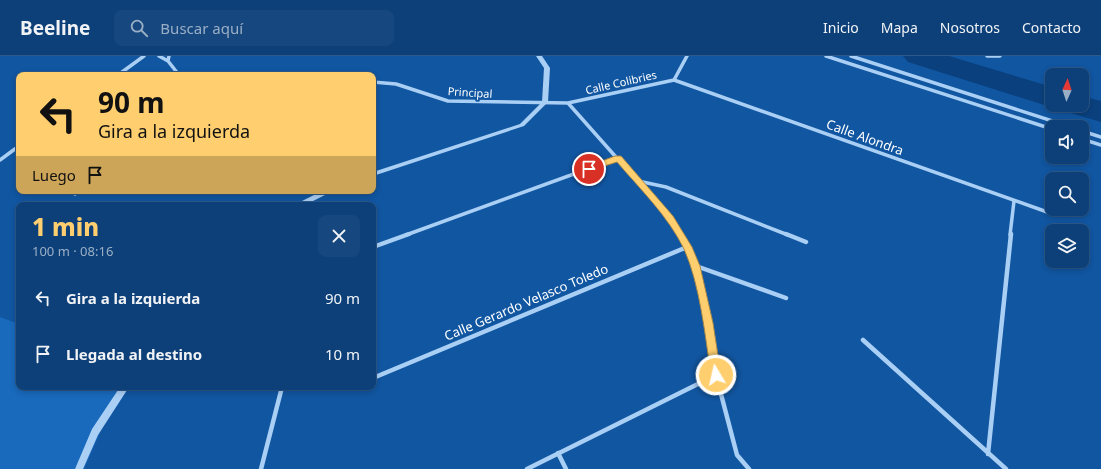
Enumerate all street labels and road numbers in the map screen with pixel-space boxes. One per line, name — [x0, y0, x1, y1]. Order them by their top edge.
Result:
street label: Calle Colibries — [584, 67, 658, 97]
street label: Principal — [447, 83, 493, 101]
street label: Calle Alondra — [824, 115, 906, 159]
street label: Calle Gerardo Velasco Toledo — [441, 259, 611, 345]

